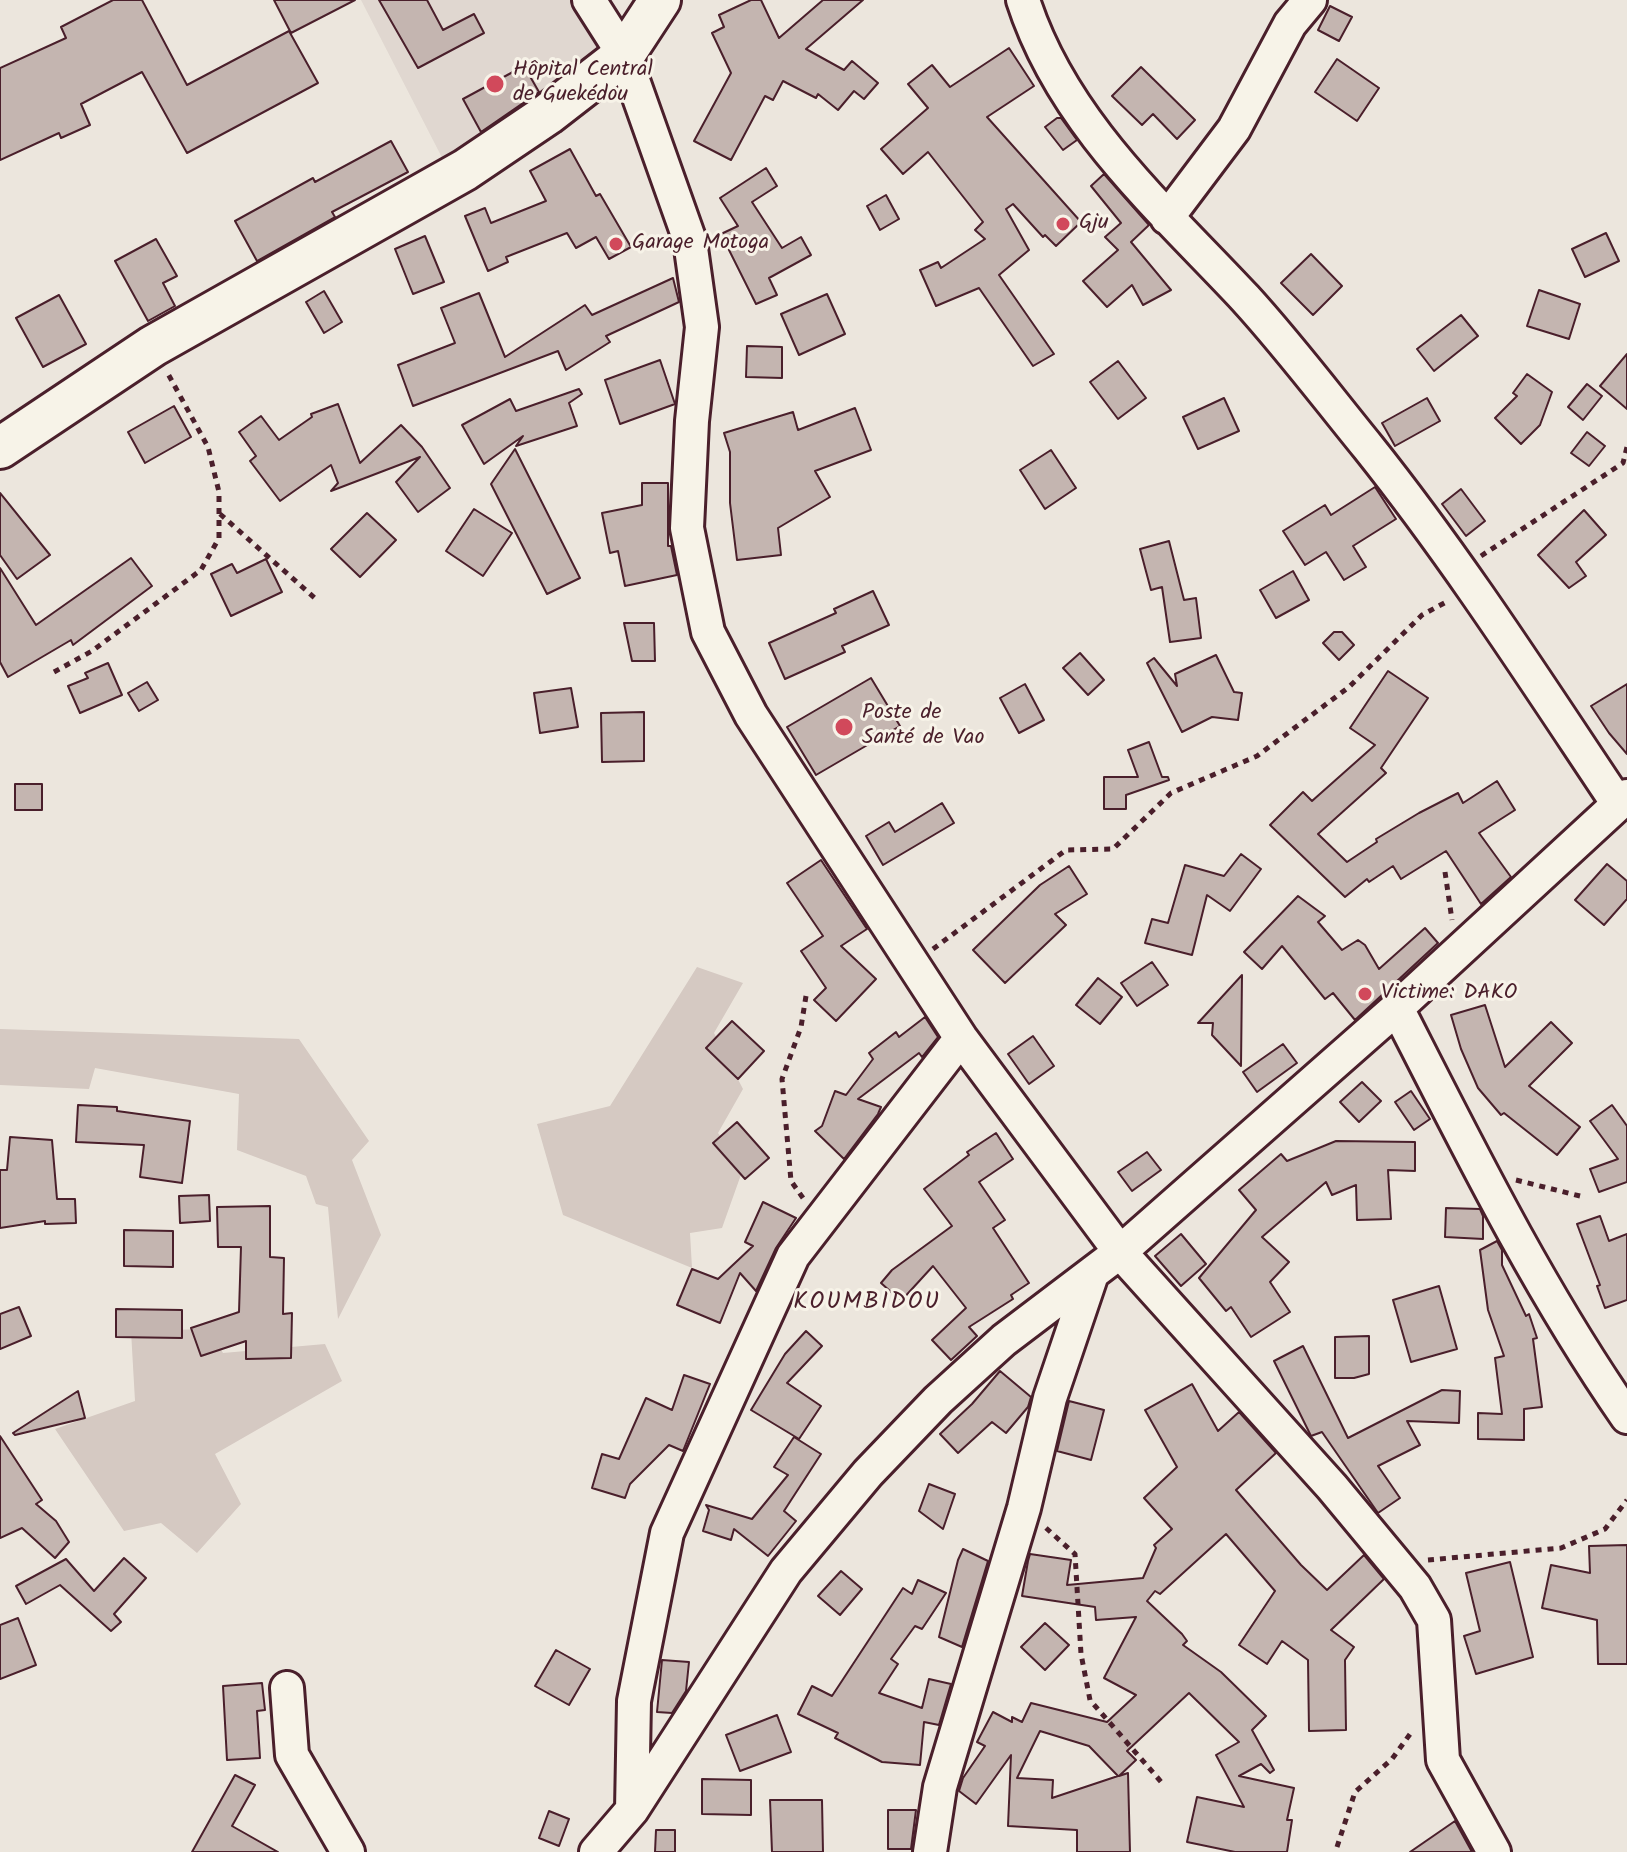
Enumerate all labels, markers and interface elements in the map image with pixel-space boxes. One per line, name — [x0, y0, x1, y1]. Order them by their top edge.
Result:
place label: Hôpital Central de Guekédou — [513, 58, 653, 110]
marker: Hôpital Central de Guekédou — [484, 73, 506, 95]
place label: Gju — [1079, 211, 1109, 237]
marker: Gju — [1054, 215, 1072, 233]
place label: Garage Motoga — [632, 231, 769, 257]
marker: Garage Motoga — [607, 235, 625, 253]
place label: Poste de Santé de Vao — [862, 701, 984, 752]
marker: Poste de Santé de Vao — [833, 716, 855, 738]
place label: Victime: DAKO — [1381, 981, 1517, 1007]
marker: Victime: DAKO — [1356, 985, 1374, 1003]
district label: KOUMBIDOU — [793, 1290, 941, 1318]

